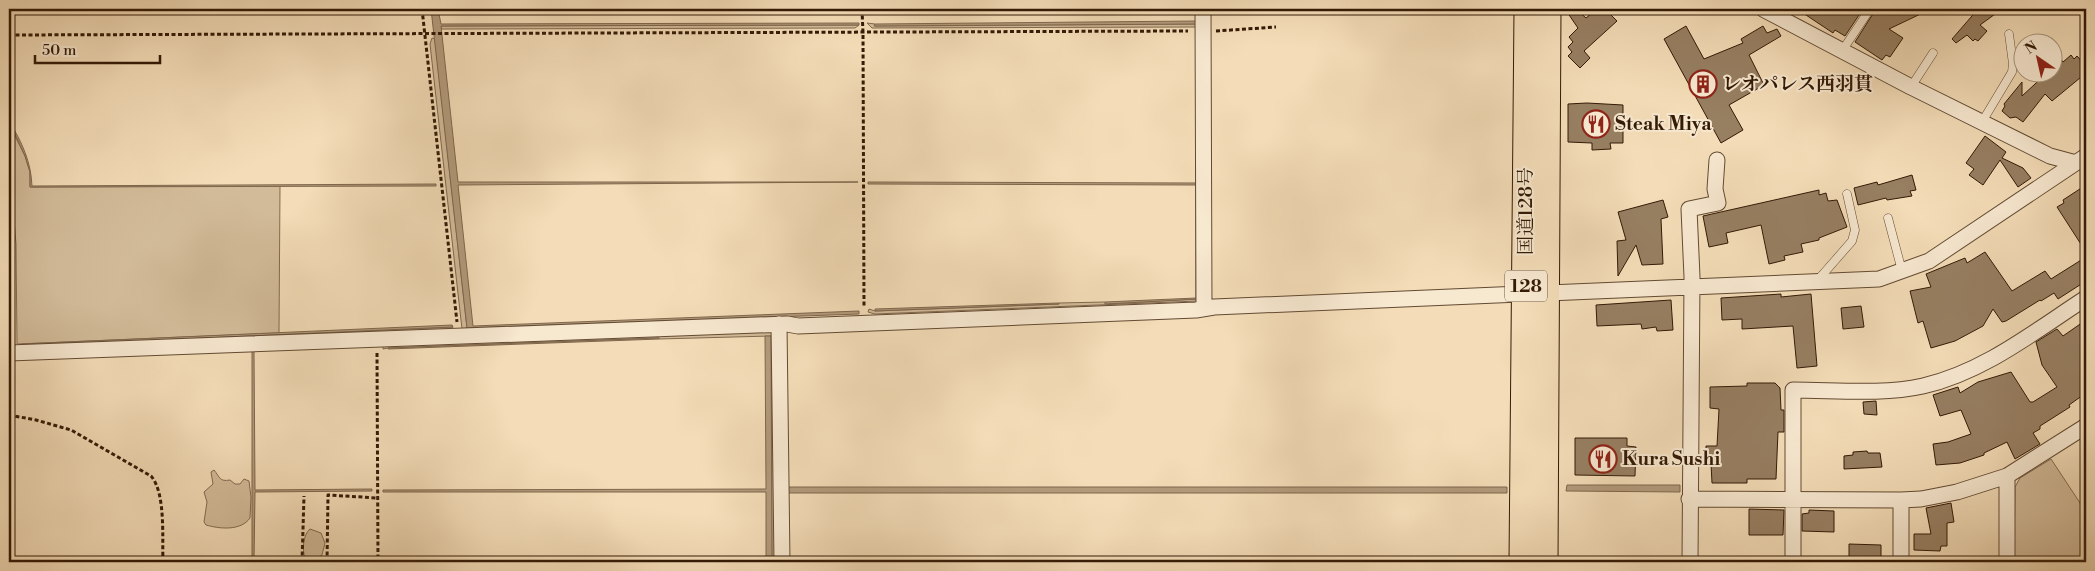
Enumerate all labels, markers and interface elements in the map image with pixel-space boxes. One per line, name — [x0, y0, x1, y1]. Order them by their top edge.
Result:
scale bar — [35, 32, 160, 64]
north arrow — [2012, 32, 2062, 82]
text: N — [2022, 37, 2041, 59]
text: 50 m — [42, 41, 76, 60]
building icon: レオパレス西羽貫 — [1688, 69, 1718, 99]
place label: レオパレス西羽貫 — [1722, 72, 1873, 96]
restaurant icon: Steak Miya — [1581, 109, 1611, 139]
place label: Steak Miya — [1615, 112, 1712, 136]
street label: 国道128号 — [1514, 167, 1538, 255]
road number: 128 — [1505, 270, 1547, 302]
restaurant icon: Kura Sushi — [1588, 444, 1618, 474]
place label: Kura Sushi — [1622, 447, 1720, 471]

